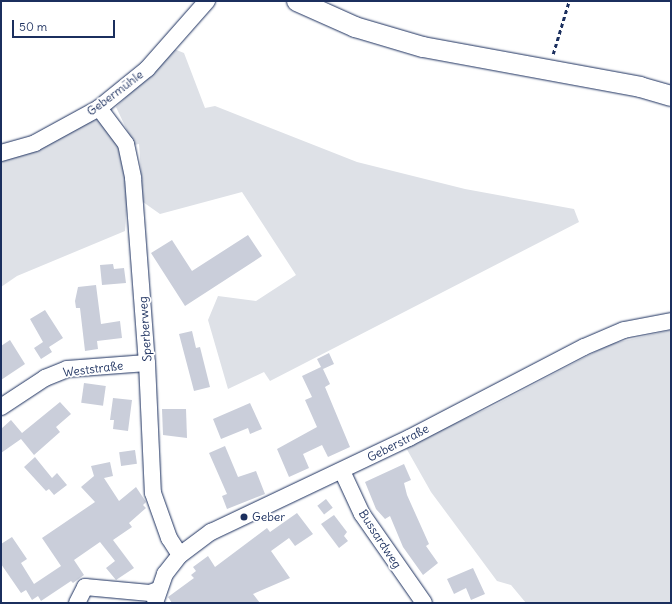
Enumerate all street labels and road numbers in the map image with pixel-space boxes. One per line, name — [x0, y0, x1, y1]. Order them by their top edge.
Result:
street label: Gebermühle — [84, 67, 146, 119]
street label: Sperberweg — [136, 296, 154, 362]
street label: Weststraße — [62, 358, 124, 380]
street label: Geberstraße — [365, 421, 431, 465]
street label: Bussardweg — [356, 507, 404, 571]

